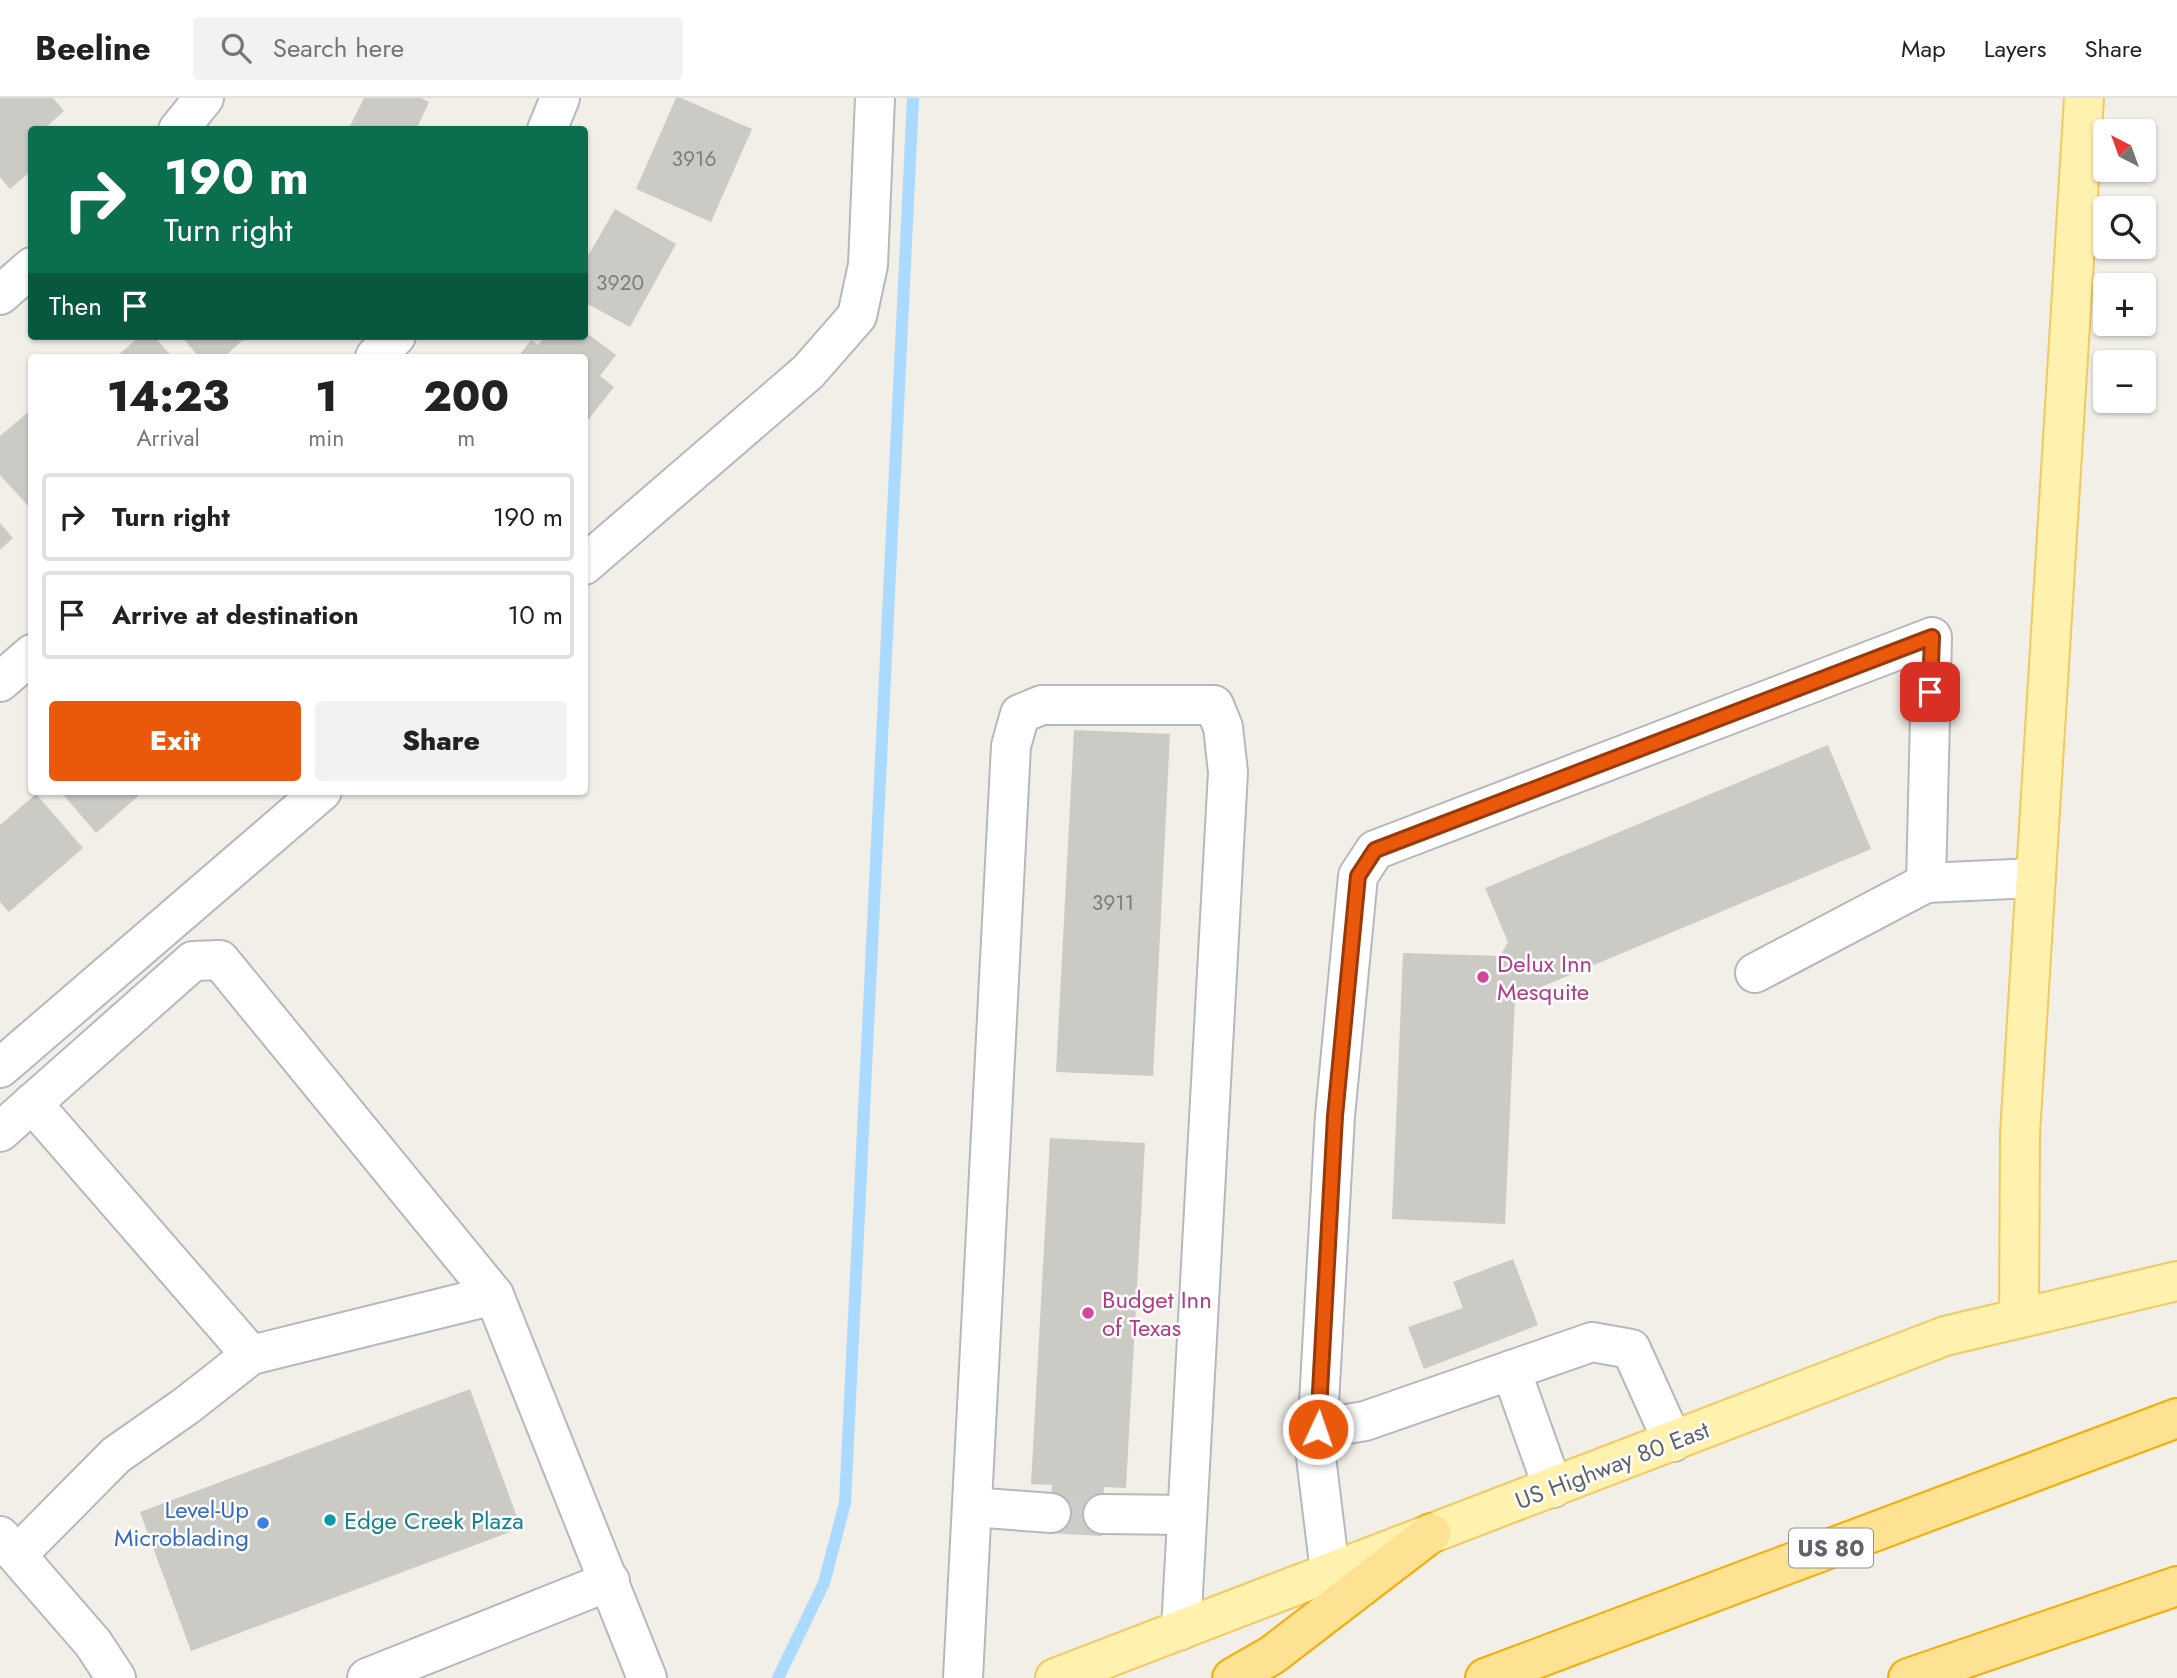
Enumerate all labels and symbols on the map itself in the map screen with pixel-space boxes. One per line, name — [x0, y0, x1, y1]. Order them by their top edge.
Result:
north arrow — [2093, 119, 2156, 182]
house number: 3916 — [671, 144, 717, 174]
house number: 3920 — [596, 268, 644, 298]
pin — [1900, 662, 1960, 722]
house number: 3911 — [1092, 888, 1134, 918]
place label: Delux Inn Mesquite — [1497, 946, 1592, 1009]
marker: Delux Inn Mesquite — [1475, 969, 1491, 985]
place label: Budget Inn of Texas — [1102, 1282, 1212, 1345]
marker: Budget Inn of Texas — [1080, 1305, 1096, 1321]
position arrow — [1281, 1392, 1355, 1466]
street label: US Highway 80 East — [1510, 1412, 1714, 1518]
place label: Level-Up Microblading — [114, 1492, 249, 1555]
place label: Edge Creek Plaza — [344, 1503, 524, 1538]
marker: Edge Creek Plaza — [322, 1512, 338, 1528]
marker: Level-Up Microblading — [255, 1515, 271, 1531]
road number: US 80 — [1789, 1528, 1873, 1568]

